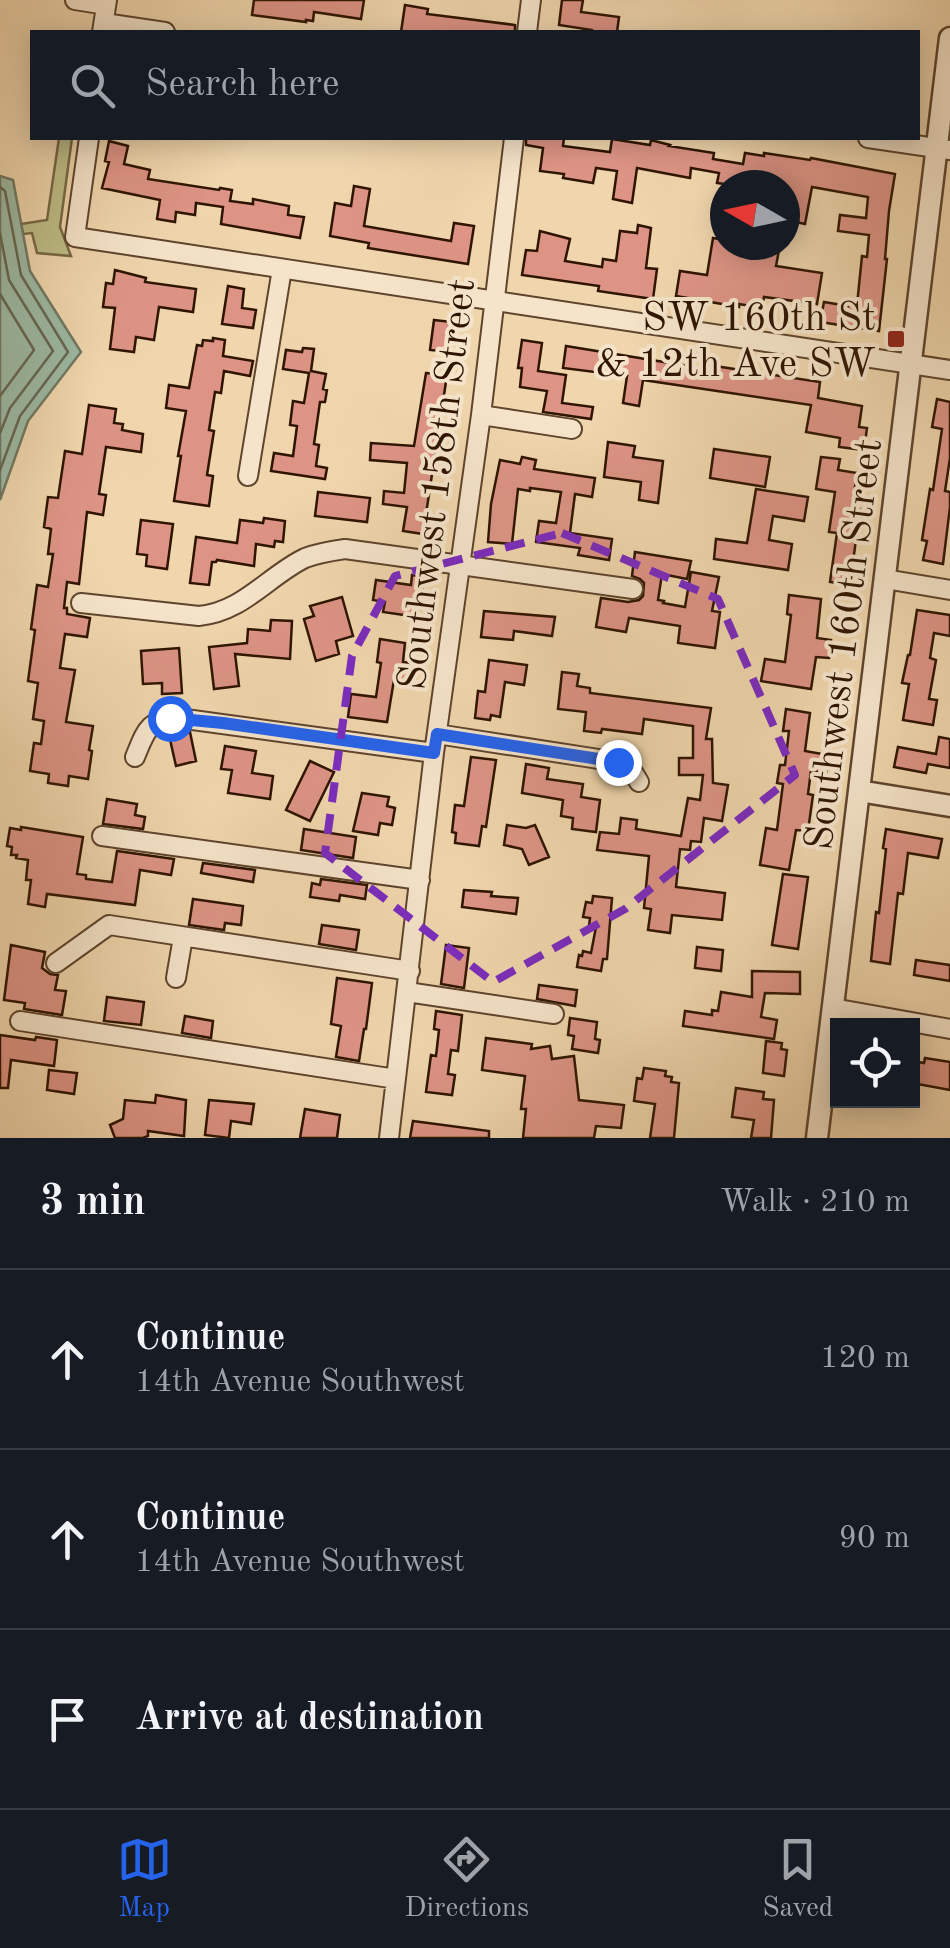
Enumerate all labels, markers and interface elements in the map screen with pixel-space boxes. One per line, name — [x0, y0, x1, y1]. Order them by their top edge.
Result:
search box — [30, 30, 920, 140]
icon: search — [65, 58, 120, 113]
text: Search here — [145, 66, 340, 104]
north arrow — [710, 170, 800, 260]
street label: Southwest 158th Street — [394, 276, 484, 693]
place label: SW 160th St & 12th Ave SW — [596, 300, 876, 386]
marker: SW 160th St & 12th Ave SW — [885, 328, 907, 350]
street label: Southwest 160th Street — [801, 436, 891, 853]
route start — [148, 696, 194, 742]
route end — [596, 740, 642, 786]
map controls — [830, 1018, 920, 1108]
button: locate — [830, 1018, 920, 1108]
text: 3 min — [40, 1182, 146, 1224]
text: Walk · 210 m — [720, 1187, 910, 1219]
text: Continue — [135, 1320, 285, 1358]
icon: ahead — [40, 1332, 95, 1387]
text: 120 m — [820, 1343, 910, 1375]
text: 14th Avenue Southwest — [135, 1367, 465, 1399]
text: Continue — [135, 1500, 285, 1538]
icon: ahead — [40, 1512, 95, 1567]
text: 90 m — [839, 1523, 910, 1555]
text: 14th Avenue Southwest — [135, 1547, 465, 1579]
icon: arrive — [40, 1692, 95, 1747]
text: Arrive at destination — [135, 1700, 484, 1738]
tab: Map — [117, 1832, 172, 1927]
tab: Directions — [405, 1832, 529, 1927]
tab: Saved — [762, 1832, 833, 1927]

